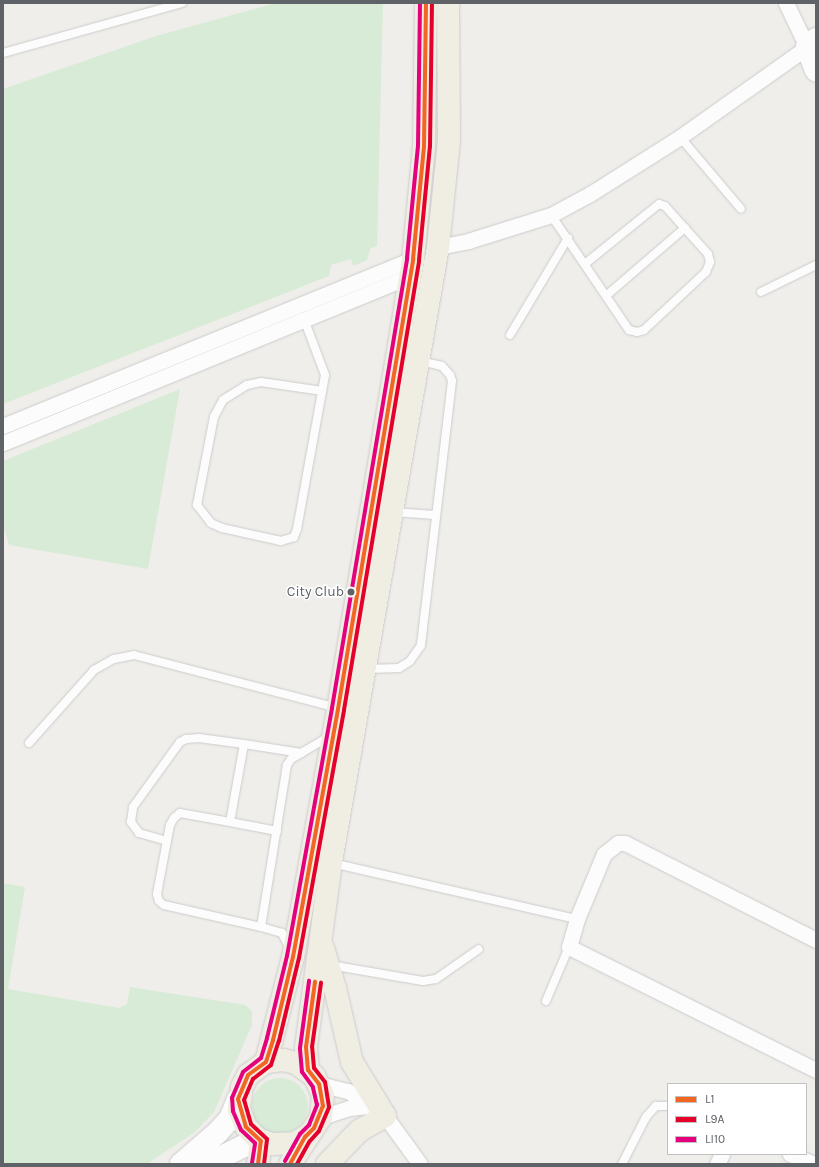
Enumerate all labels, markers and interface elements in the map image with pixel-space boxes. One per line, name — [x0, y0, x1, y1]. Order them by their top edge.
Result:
place label: City Club — [287, 584, 344, 600]
marker: City Club — [346, 587, 356, 597]
legend — [667, 1083, 807, 1155]
text: L1 — [705, 1092, 715, 1106]
text: L9A — [705, 1112, 724, 1126]
text: LI10 — [705, 1132, 725, 1146]

